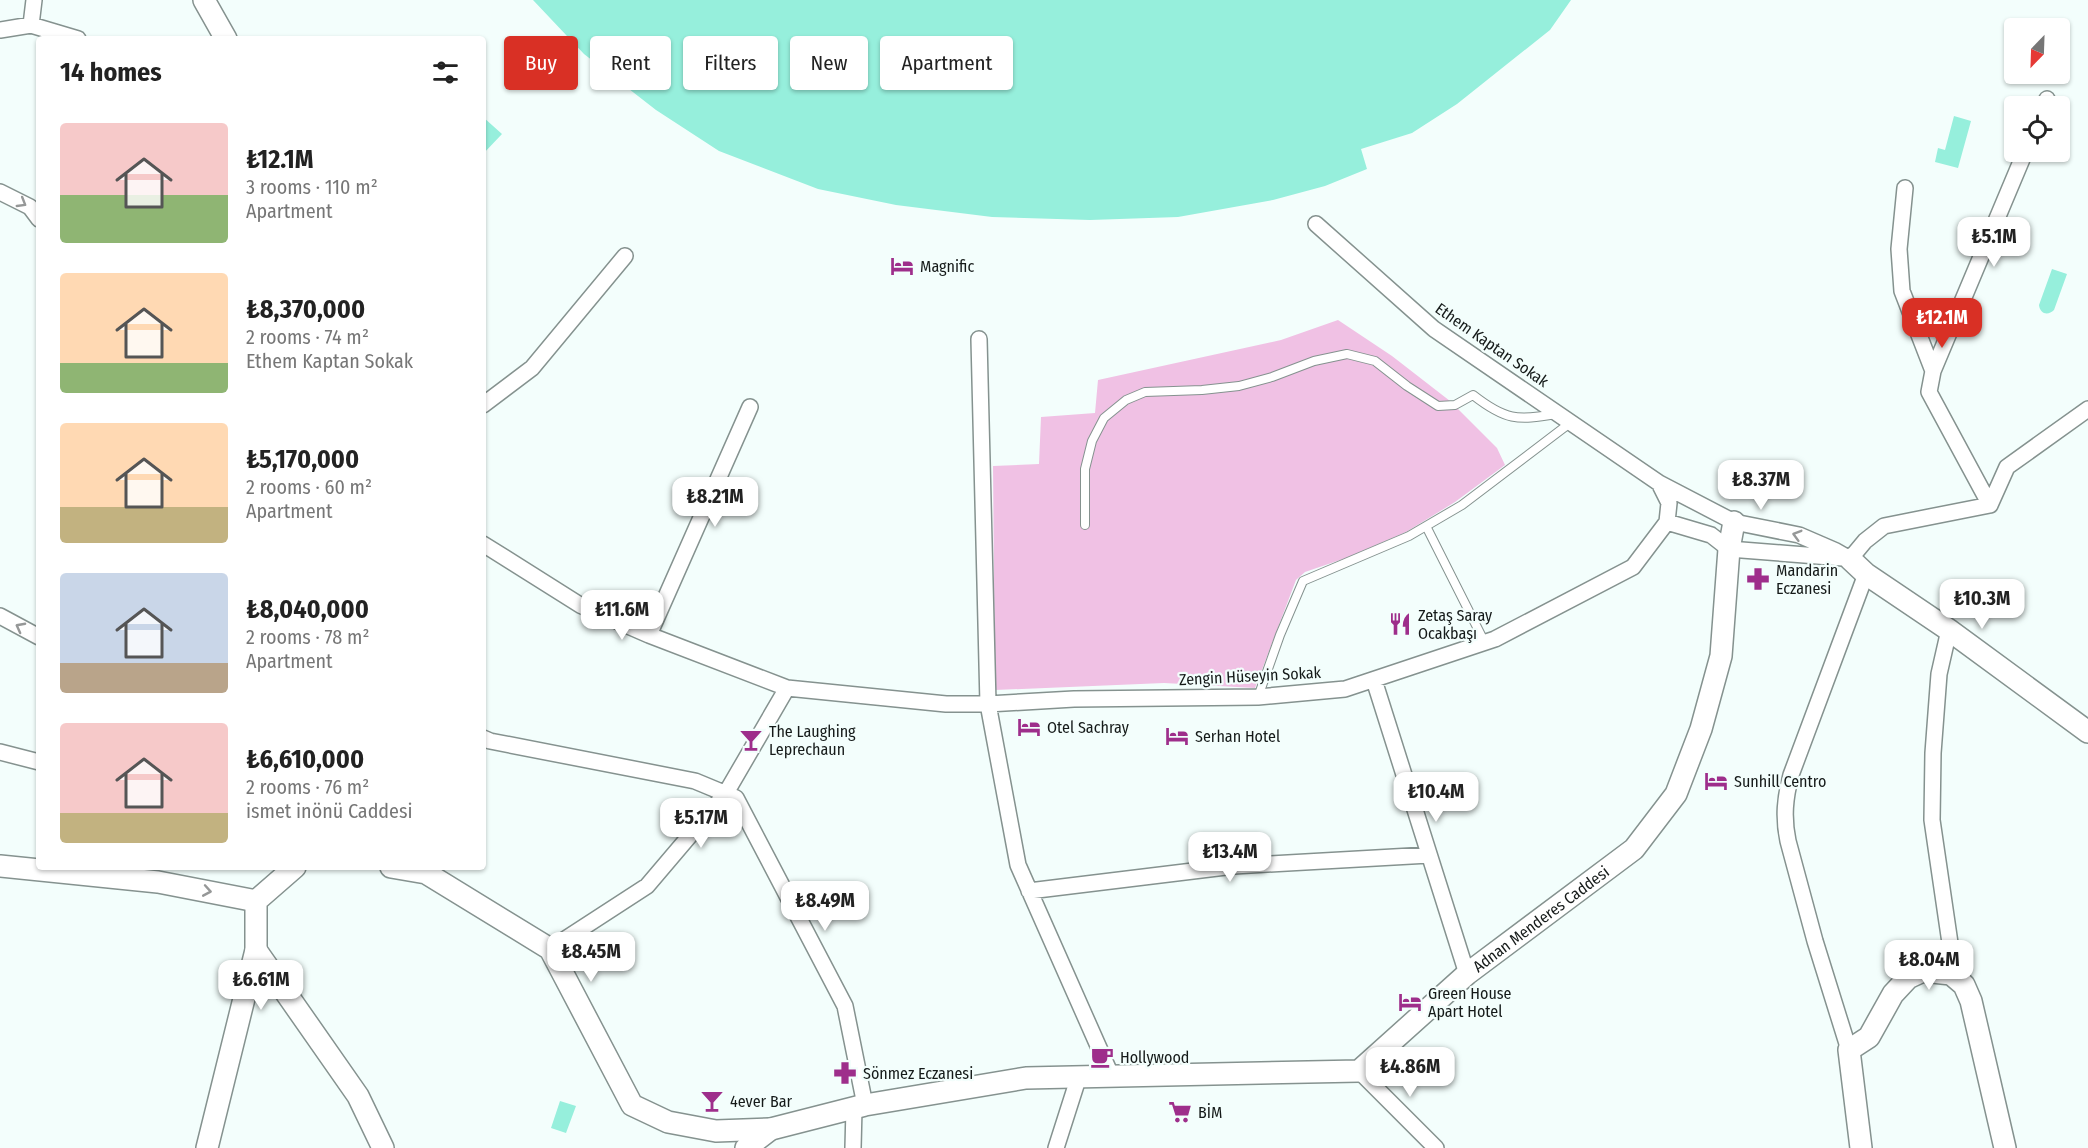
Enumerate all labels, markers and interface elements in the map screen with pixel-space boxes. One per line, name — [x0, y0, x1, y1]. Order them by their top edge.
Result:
north arrow — [2004, 18, 2070, 84]
map controls — [2004, 18, 2070, 162]
chip: Buy — [504, 36, 578, 90]
chip: Rent — [590, 36, 671, 90]
chip: Filters — [683, 36, 778, 90]
chip: New — [790, 36, 868, 90]
chip: Apartment — [880, 36, 1013, 90]
icon: filters — [429, 56, 462, 89]
text: 14 homes — [60, 57, 162, 88]
button: locate — [2004, 96, 2070, 162]
text: ₺12.1M — [246, 144, 313, 175]
icon: home — [108, 147, 180, 219]
text: 3 rooms · 110 m² — [246, 175, 378, 199]
one-way arrow — [16, 196, 26, 207]
text: Apartment — [246, 199, 333, 223]
pin: ₺5.1M — [1952, 217, 2036, 268]
text: ₺5.1M — [1971, 224, 2017, 248]
hotel icon: Magnific — [889, 253, 915, 279]
place label: Magnific — [920, 257, 974, 276]
text: ₺8,370,000 — [246, 294, 365, 325]
icon: home — [108, 297, 180, 369]
pin: ₺12.1M — [1893, 298, 1991, 349]
street label: Ethem Kaptan Sokak — [1432, 299, 1553, 391]
text: ₺12.1M — [1916, 305, 1968, 329]
text: 2 rooms · 74 m² — [246, 325, 369, 349]
text: Ethem Kaptan Sokak — [246, 349, 413, 373]
text: ₺5,170,000 — [246, 444, 359, 475]
icon: home — [108, 447, 180, 519]
pin: ₺8.37M — [1712, 460, 1810, 511]
text: ₺8.37M — [1732, 467, 1790, 491]
text: 2 rooms · 60 m² — [246, 475, 372, 499]
pin: ₺8.21M — [666, 477, 764, 528]
text: ₺8.21M — [686, 484, 744, 508]
text: Apartment — [246, 499, 333, 523]
one-way arrow — [1792, 530, 1802, 543]
place label: Mandarin Eczanesi — [1776, 561, 1838, 598]
pharmacy icon: Mandarin Eczanesi — [1745, 566, 1771, 592]
pin: ₺10.3M — [1933, 579, 2031, 630]
text: ₺10.3M — [1954, 586, 2010, 610]
pin: ₺11.6M — [573, 590, 671, 641]
text: ₺8,040,000 — [246, 594, 369, 625]
icon: home — [108, 597, 180, 669]
text: ₺11.6M — [595, 597, 649, 621]
place label: Zetaş Saray Ocakbaşı — [1418, 606, 1493, 643]
restaurant icon: Zetaş Saray Ocakbaşı — [1387, 611, 1413, 637]
one-way arrow — [15, 623, 26, 634]
text: 2 rooms · 78 m² — [246, 625, 369, 649]
text: Apartment — [246, 649, 333, 673]
street label: Zengin Hüseyin Sokak — [1178, 663, 1322, 689]
hotel icon: Otel Sachray — [1016, 714, 1042, 740]
place label: Otel Sachray — [1047, 718, 1130, 737]
place label: The Laughing Leprechaun — [769, 722, 856, 759]
hotel icon: Serhan Hotel — [1164, 723, 1190, 749]
bar icon: The Laughing Leprechaun — [738, 727, 764, 753]
place label: Serhan Hotel — [1195, 727, 1280, 746]
text: ₺6,610,000 — [246, 744, 364, 775]
icon: home — [108, 747, 180, 819]
hotel icon: Sunhill Centro — [1703, 768, 1729, 794]
pin: ₺10.4M — [1387, 772, 1485, 823]
place label: Sunhill Centro — [1734, 772, 1826, 791]
text: 2 rooms · 76 m² — [246, 775, 369, 799]
text: ₺10.4M — [1408, 779, 1464, 803]
pin: ₺5.17M — [652, 798, 750, 849]
text: ismet inönü Caddesi — [246, 799, 413, 823]
text: ₺5.17M — [674, 805, 728, 829]
pin: ₺13.4M — [1181, 832, 1279, 883]
text: ₺13.4M — [1202, 839, 1258, 863]
street label: Adnan Menderes Caddesi — [1469, 862, 1613, 976]
pin: ₺8.49M — [776, 881, 874, 932]
one-way arrow — [202, 884, 212, 897]
text: ₺8.49M — [795, 888, 855, 912]
pin: ₺8.45M — [542, 932, 640, 983]
text: ₺8.45M — [561, 939, 621, 963]
pin: ₺8.04M — [1880, 940, 1978, 991]
text: ₺8.04M — [1898, 947, 1960, 971]
pin: ₺6.61M — [212, 960, 310, 1011]
text: ₺6.61M — [232, 967, 290, 991]
place label: Green House Apart Hotel — [1428, 984, 1512, 1021]
hotel icon: Green House Apart Hotel — [1397, 989, 1423, 1015]
cafe icon: Hollywood — [1089, 1044, 1115, 1070]
pin: ₺4.86M — [1361, 1047, 1459, 1098]
place label: Hollywood — [1120, 1048, 1189, 1067]
text: ₺4.86M — [1380, 1054, 1440, 1078]
pharmacy icon: Sönmez Eczanesi — [832, 1060, 858, 1086]
place label: Sönmez Eczanesi — [863, 1064, 973, 1083]
bar icon: 4ever Bar — [699, 1088, 725, 1114]
place label: 4ever Bar — [730, 1092, 792, 1111]
supermarket icon: BİM — [1167, 1099, 1193, 1125]
place label: BİM — [1198, 1103, 1222, 1122]

